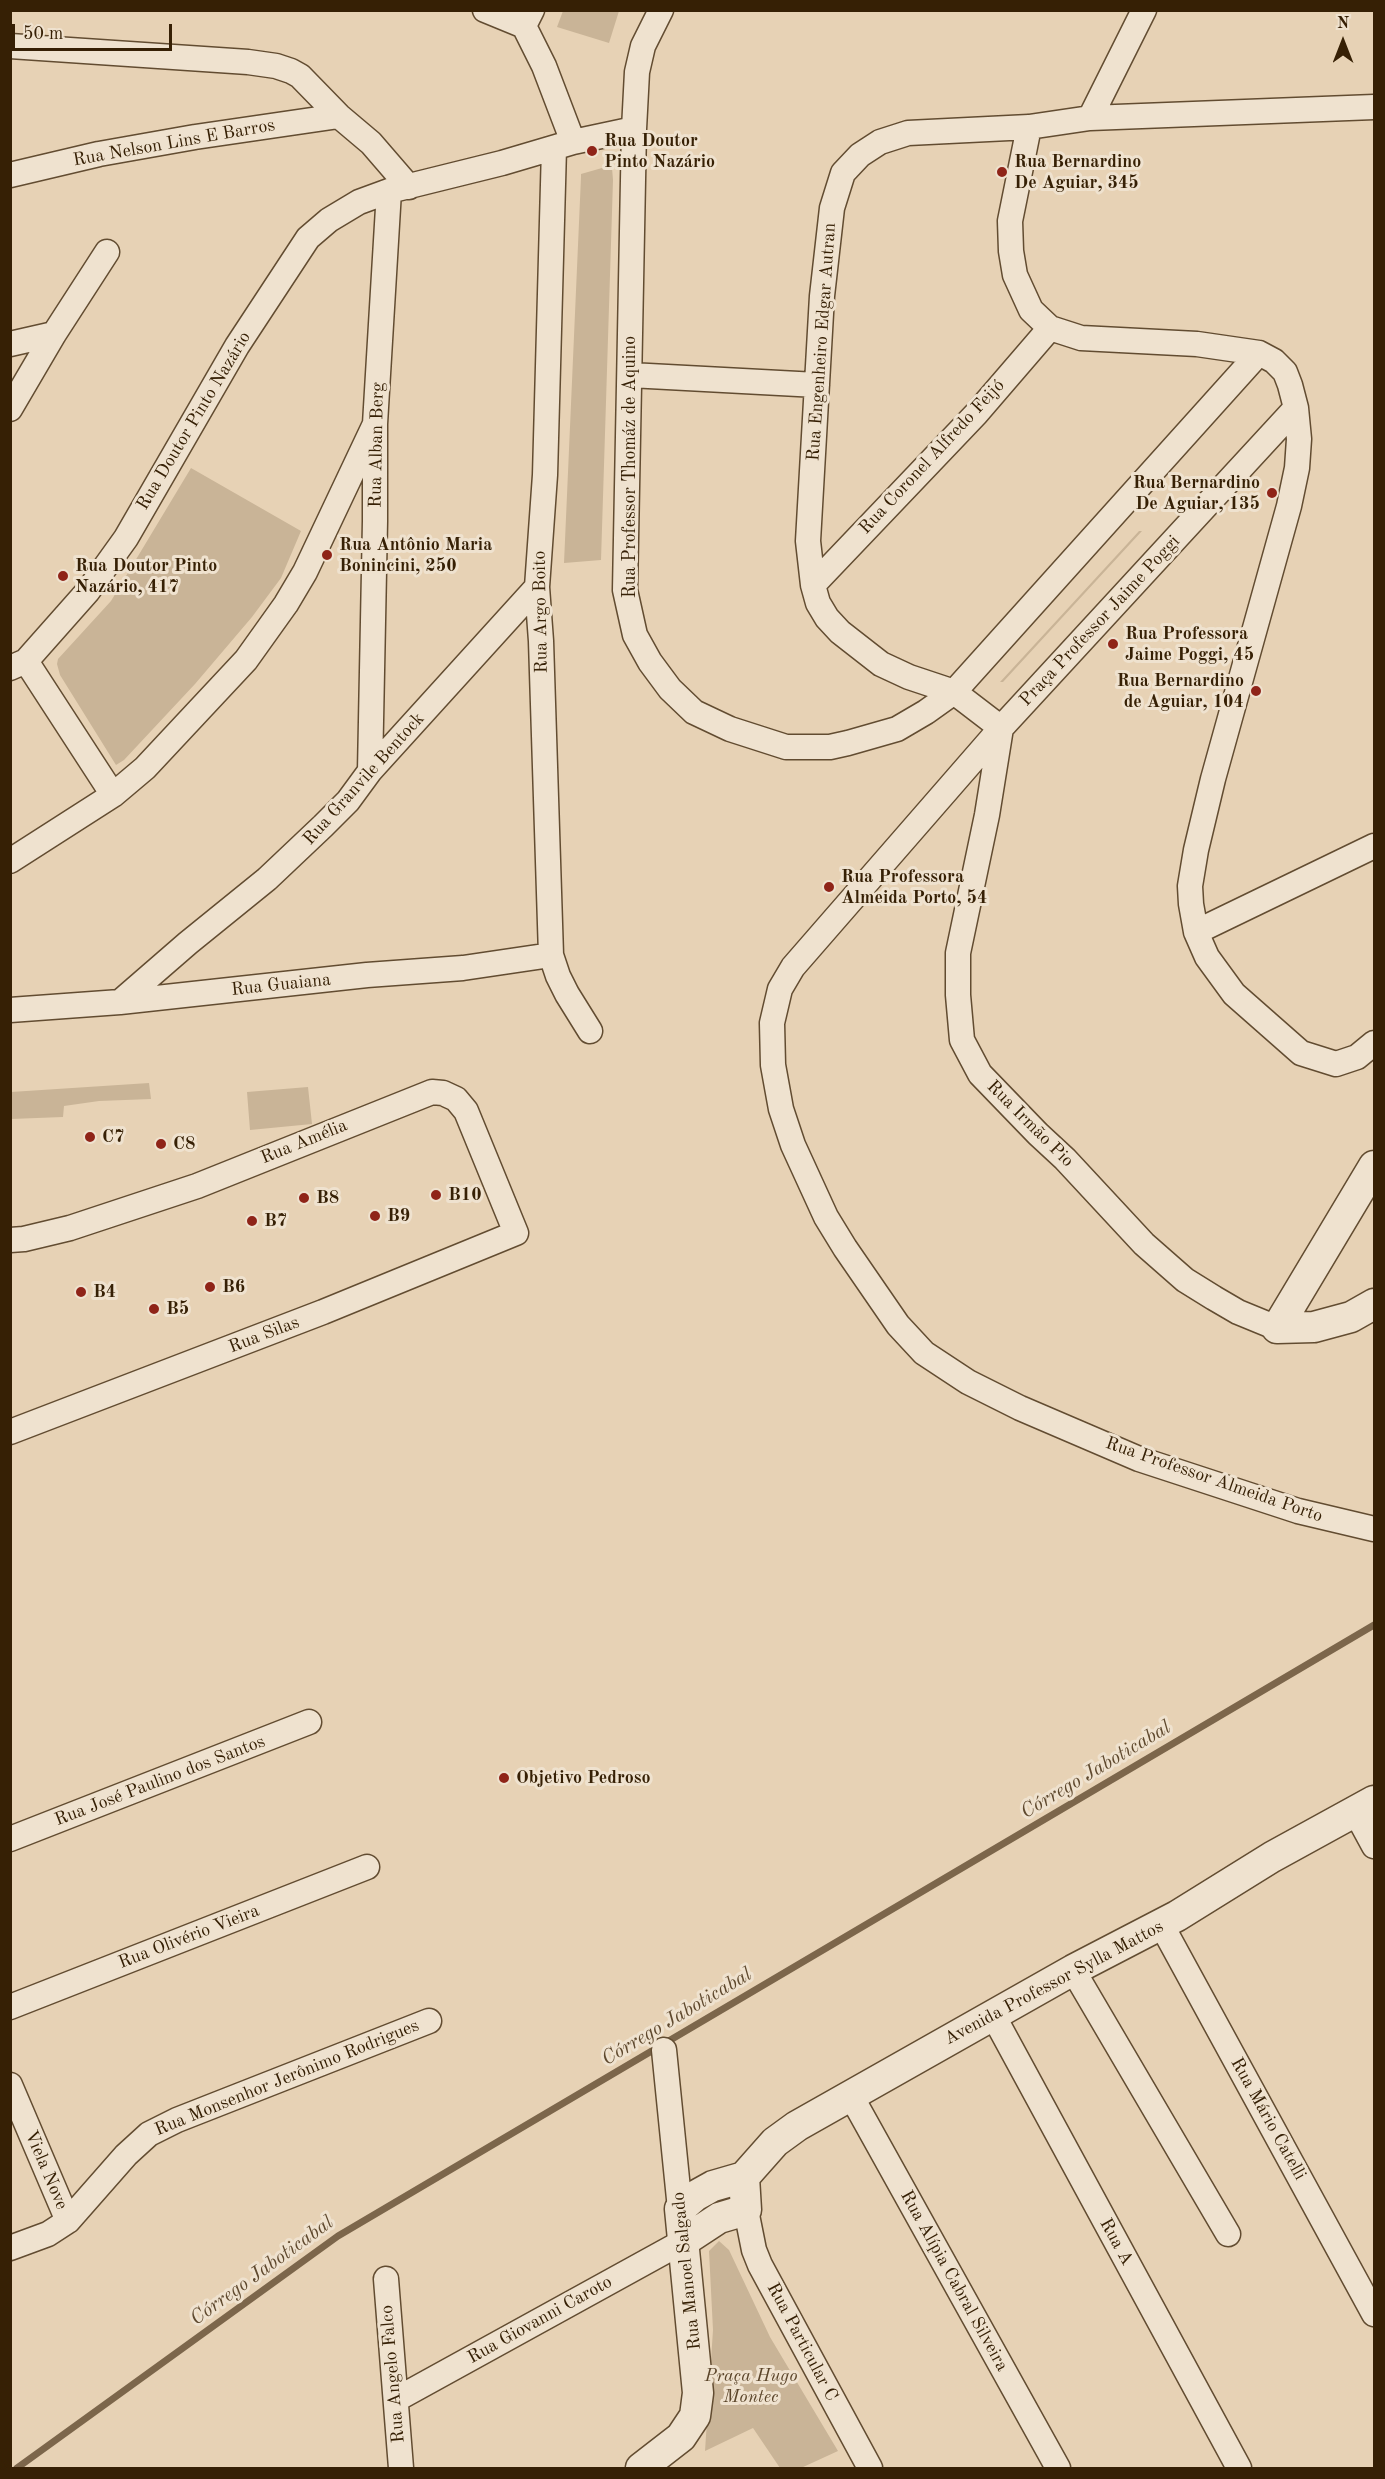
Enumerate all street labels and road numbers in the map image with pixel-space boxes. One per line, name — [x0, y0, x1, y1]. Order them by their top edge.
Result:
street label: Rua Nelson Lins E Barros — [71, 115, 277, 171]
street label: Rua Engenheiro Edgar Autran — [803, 222, 841, 462]
street label: Rua Doutor Pinto Nazário — [132, 328, 256, 514]
street label: Rua Professor Thomáz de Aquino — [619, 336, 641, 598]
street label: Rua Coronel Alfredo Feijó — [855, 375, 1009, 539]
street label: Rua Alban Berg — [365, 382, 389, 508]
street label: Praça Professor Jaime Poggi — [1015, 531, 1185, 711]
street label: Rua Argo Boito — [529, 550, 553, 674]
street label: Rua Granvile Bentock — [299, 708, 429, 850]
street label: Rua Guaiana — [230, 969, 332, 1001]
street label: Rua Irmão Pio — [982, 1076, 1078, 1172]
street label: Rua Amélia — [258, 1115, 350, 1169]
street label: Rua Silas — [226, 1312, 302, 1358]
street label: Rua Professor Almeida Porto — [1103, 1433, 1325, 1527]
street label: Rua José Paulino dos Santos — [52, 1731, 268, 1831]
street label: Rua Olivério Vieira — [115, 1900, 263, 1974]
street label: Avenida Professor Sylla Mattos — [941, 1916, 1167, 2050]
street label: Rua Monsenhor Jerônimo Rodrigues — [152, 2015, 422, 2141]
street label: Rua Mário Catelli — [1225, 2054, 1311, 2184]
street label: Viela Nove — [20, 2127, 72, 2213]
street label: Rua Alípia Cabral Silveira — [895, 2187, 1013, 2375]
street label: Rua Manoel Salgado — [668, 2191, 706, 2351]
street label: Rua A — [1094, 2215, 1138, 2269]
street label: Rua Giovanni Caroto — [464, 2271, 616, 2369]
street label: Rua Particular C — [762, 2279, 842, 2405]
street label: Rua Angelo Falco — [376, 2304, 410, 2444]

